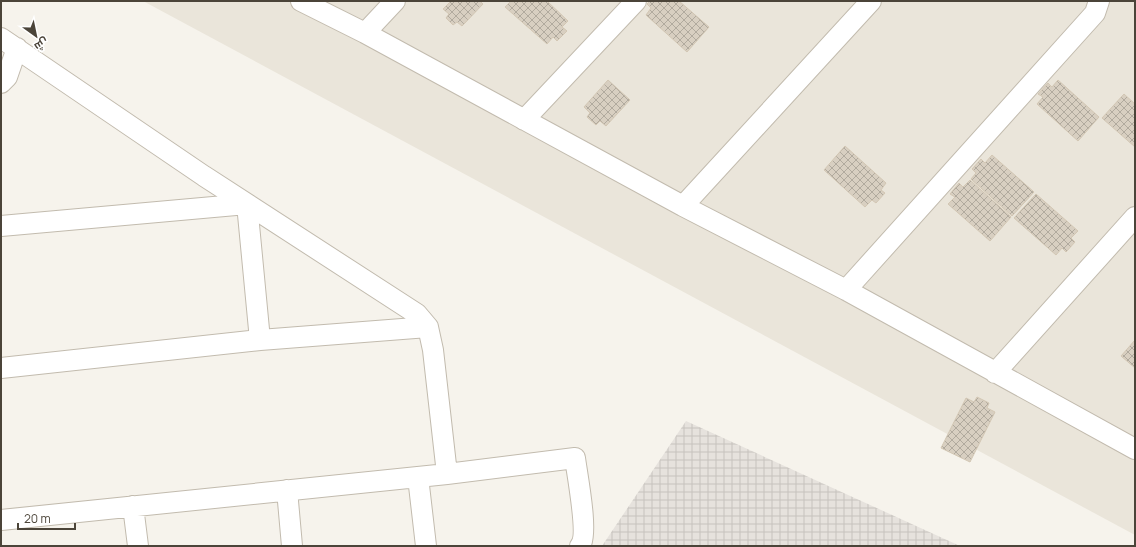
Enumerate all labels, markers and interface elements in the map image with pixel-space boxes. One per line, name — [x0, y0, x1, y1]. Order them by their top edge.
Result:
north arrow — [16, 16, 56, 56]
text: ش — [32, 35, 52, 55]
scale bar — [18, 505, 75, 531]
text: 20 m — [24, 510, 51, 527]

